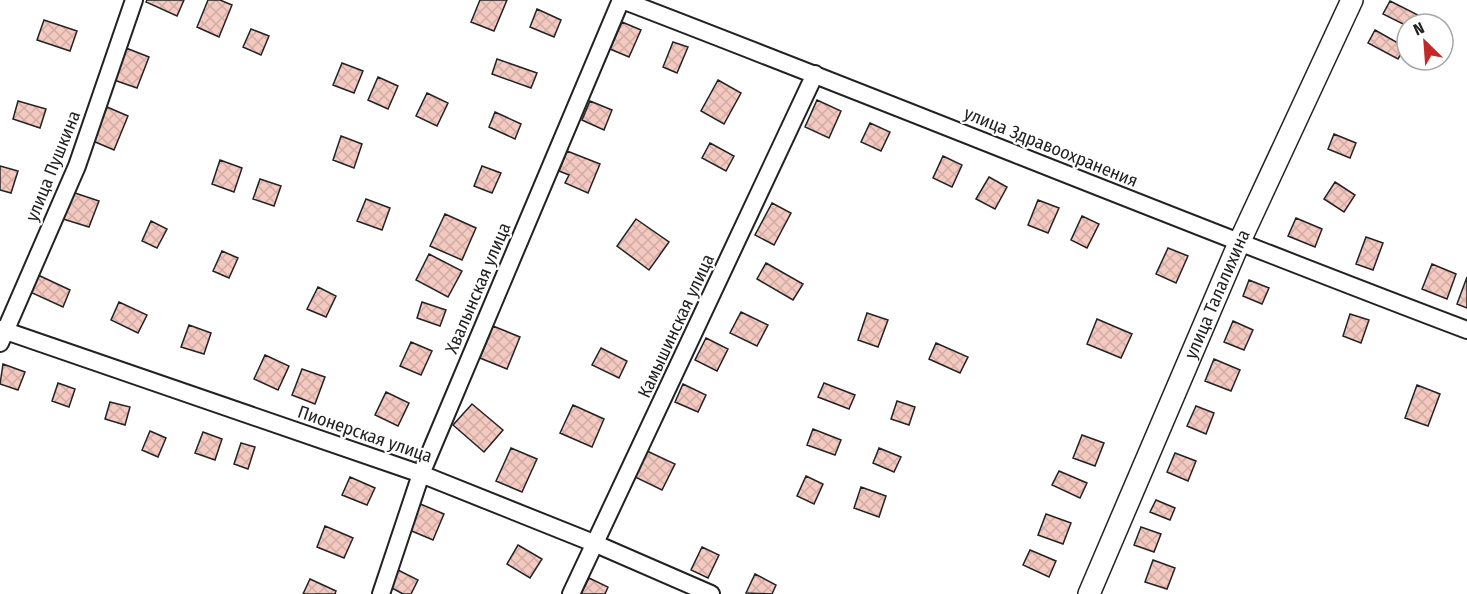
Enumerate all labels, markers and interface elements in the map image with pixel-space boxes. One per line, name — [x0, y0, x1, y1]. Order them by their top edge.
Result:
north arrow — [1395, 12, 1455, 72]
text: N — [1411, 18, 1427, 39]
street label: улица Здравоохранения — [961, 102, 1141, 192]
street label: улица Пушкина — [21, 107, 85, 225]
street label: Хвалынская улица — [440, 219, 516, 357]
street label: улица Талалихина — [1180, 226, 1255, 362]
street label: Камышинская улица — [633, 250, 719, 401]
street label: Пионерская улица — [295, 401, 435, 467]

